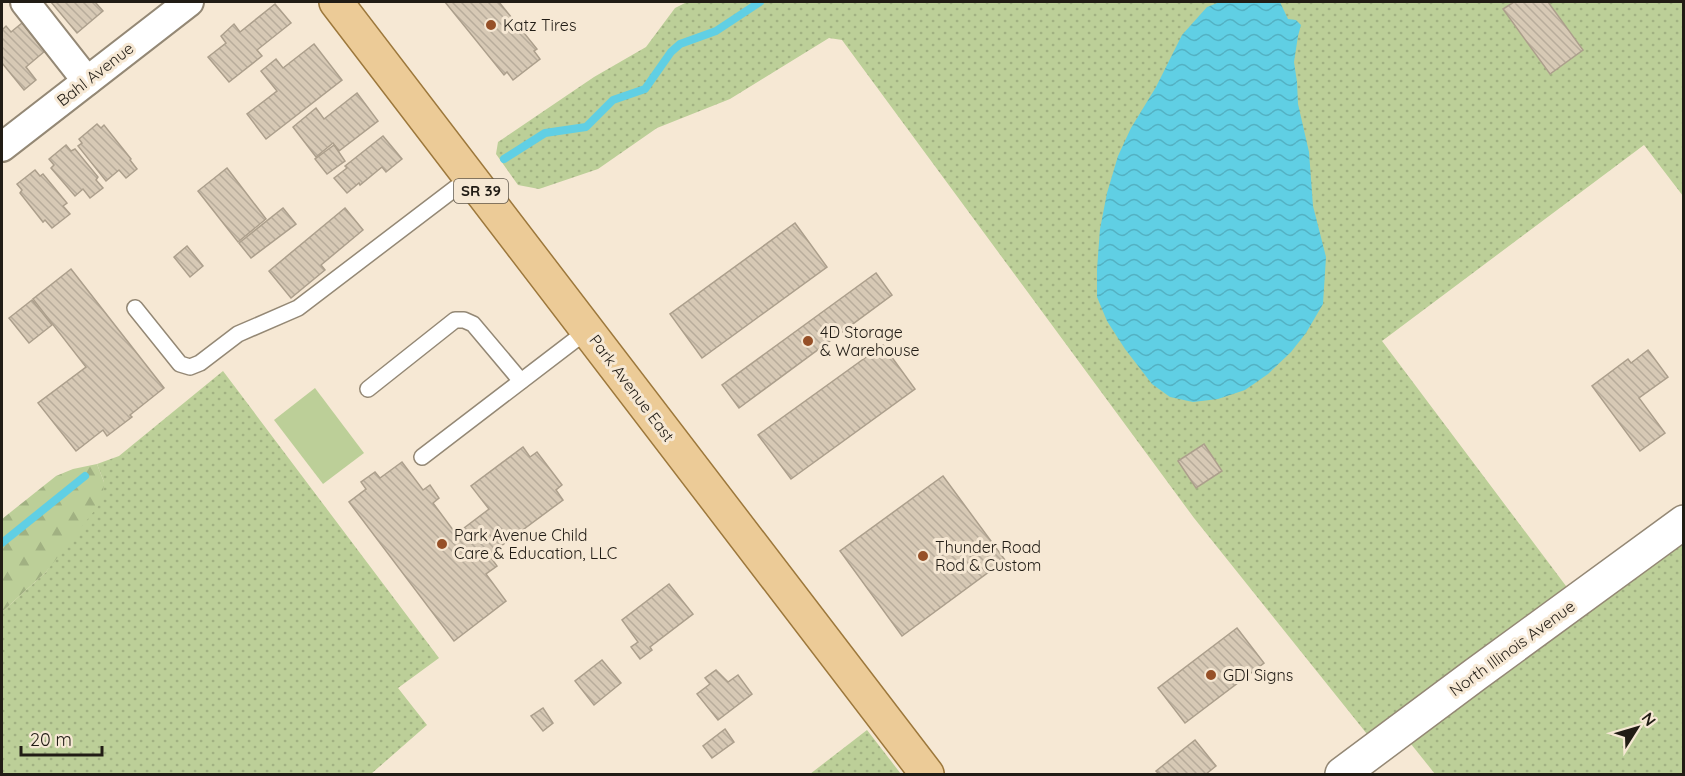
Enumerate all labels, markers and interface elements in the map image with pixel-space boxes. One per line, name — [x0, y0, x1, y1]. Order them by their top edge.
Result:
place label: Katz Tires — [503, 15, 576, 35]
marker: Katz Tires — [484, 18, 498, 32]
street label: Bahl Avenue — [53, 38, 137, 110]
road number: SR 39 — [454, 179, 508, 203]
place label: 4D Storage & Warehouse — [820, 322, 920, 360]
street label: Park Avenue East — [585, 330, 679, 446]
marker: 4D Storage & Warehouse — [801, 334, 815, 348]
place label: Park Avenue Child Care & Education, LLC — [454, 525, 617, 563]
marker: Park Avenue Child Care & Education, LLC — [435, 537, 449, 551]
place label: Thunder Road Rod & Custom — [935, 537, 1041, 575]
marker: Thunder Road Rod & Custom — [916, 549, 930, 563]
street label: North Illinois Avenue — [1445, 596, 1579, 700]
place label: GDI Signs — [1223, 665, 1293, 685]
marker: GDI Signs — [1204, 668, 1218, 682]
north arrow — [1607, 698, 1667, 758]
text: N — [1637, 708, 1661, 730]
scale bar — [21, 719, 102, 757]
text: 20 m — [30, 728, 72, 751]

